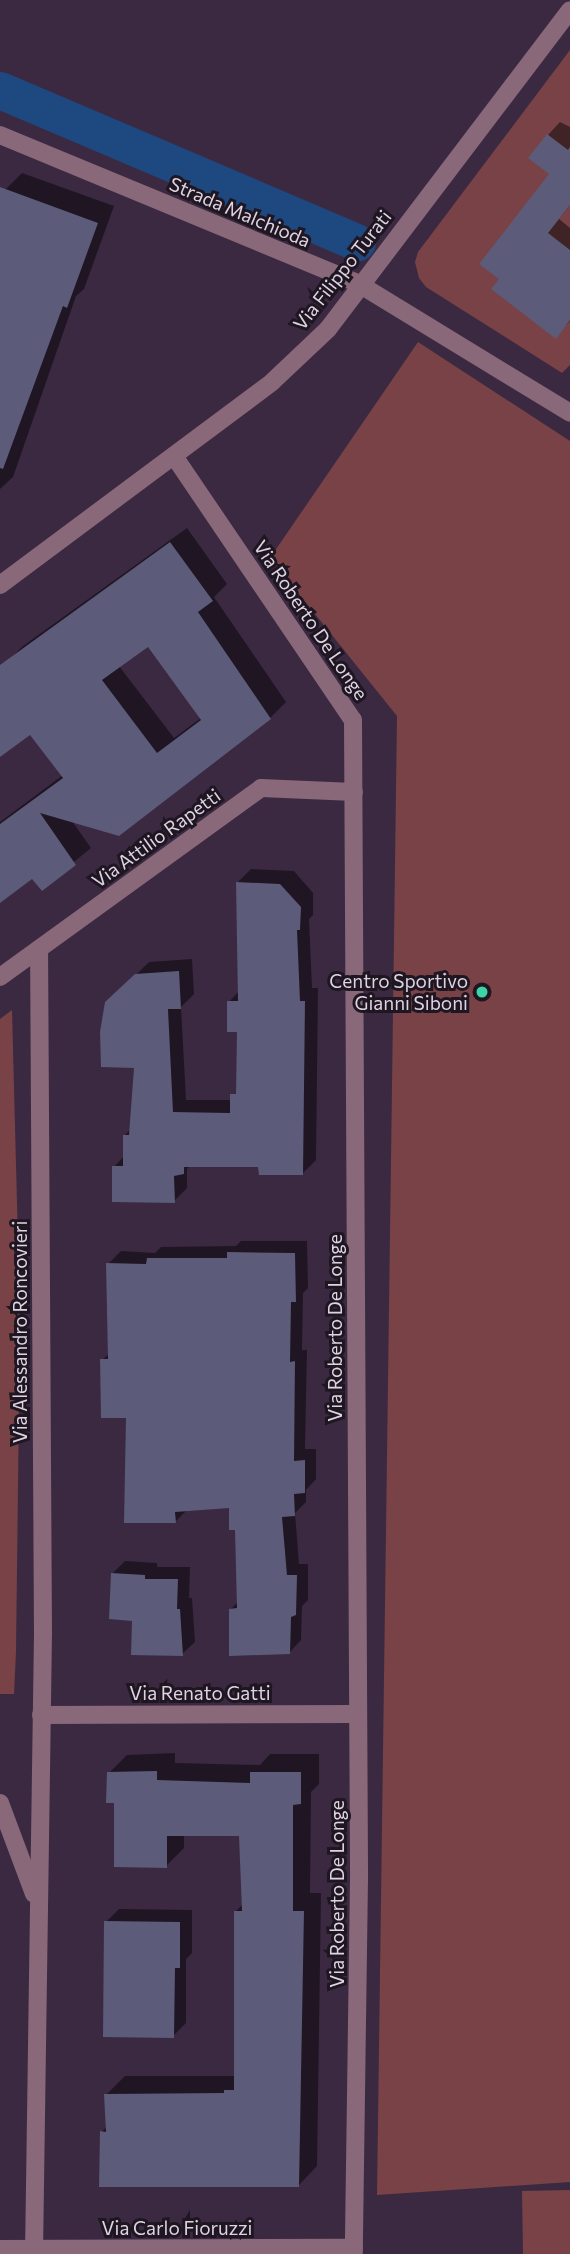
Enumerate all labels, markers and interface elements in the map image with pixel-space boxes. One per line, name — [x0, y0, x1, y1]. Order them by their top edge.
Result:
street label: Strada Malchioda — [166, 172, 314, 252]
street label: Via Filippo Turati — [288, 206, 396, 334]
street label: Via Roberto De Longe — [249, 536, 373, 704]
street label: Via Attilio Rapetti — [87, 784, 225, 892]
place label: Centro Sportivo Gianni Siboni — [329, 970, 468, 1014]
marker: Centro Sportivo Gianni Siboni — [474, 984, 490, 1000]
street label: Via Alessandro Roncovieri — [9, 1221, 31, 1443]
street label: Via Roberto De Longe — [324, 1234, 346, 1422]
street label: Via Renato Gatti — [129, 1682, 271, 1704]
street label: Via Roberto De Longe — [326, 1800, 348, 1988]
street label: Via Carlo Fioruzzi — [102, 2217, 252, 2239]

